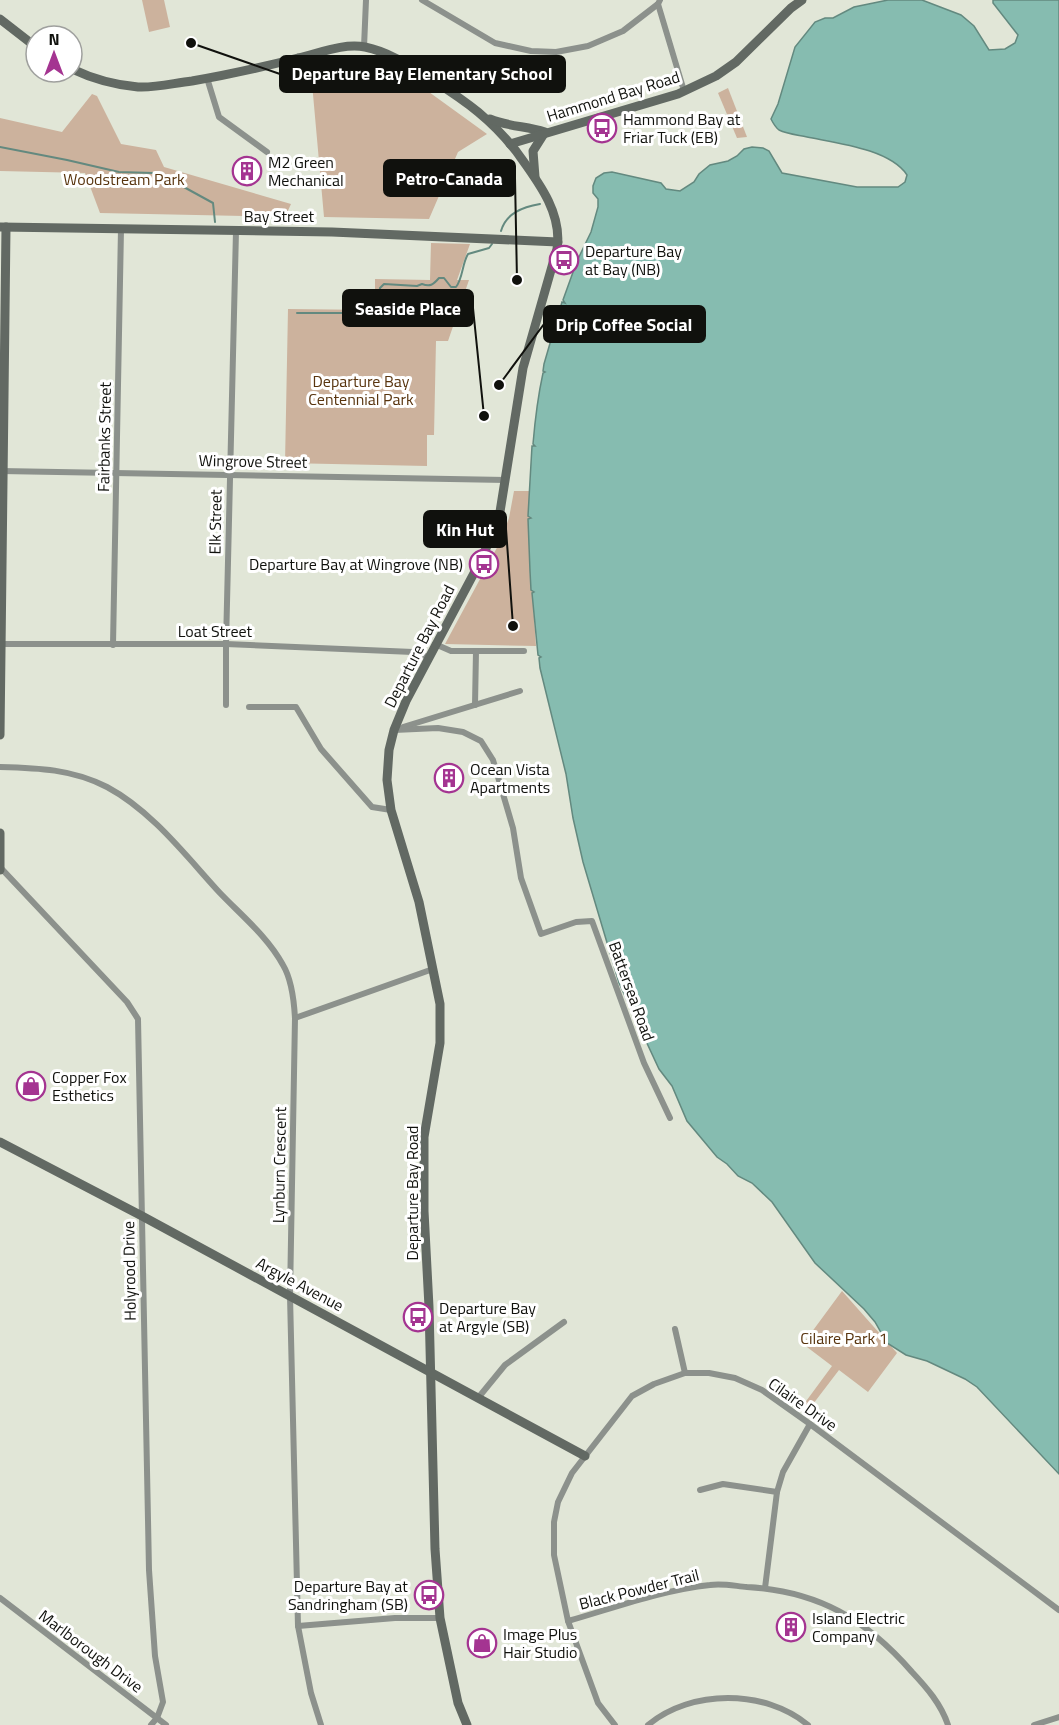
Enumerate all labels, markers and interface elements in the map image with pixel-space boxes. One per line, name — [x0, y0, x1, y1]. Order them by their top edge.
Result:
north arrow — [24, 24, 84, 84]
text: N — [48, 27, 60, 51]
callout: Departure Bay Elementary School — [280, 56, 565, 92]
text: Departure Bay Elementary School — [291, 60, 553, 87]
street label: Hammond Bay Road — [543, 64, 683, 128]
place label: Hammond Bay at Friar Tuck (EB) — [623, 107, 741, 149]
bus stop icon: Hammond Bay at Friar Tuck (EB) — [586, 112, 618, 144]
place label: M2 Green Mechanical — [268, 150, 344, 192]
building icon: M2 Green Mechanical — [231, 155, 263, 187]
callout: Petro-Canada — [384, 160, 515, 196]
text: Petro-Canada — [395, 165, 503, 192]
park label: Woodstream Park — [63, 167, 185, 191]
street label: Bay Street — [244, 204, 315, 228]
place label: Departure Bay at Bay (NB) — [585, 239, 682, 281]
bus stop icon: Departure Bay at Bay (NB) — [548, 244, 580, 276]
callout: Seaside Place — [343, 290, 473, 326]
text: Seaside Place — [355, 295, 461, 322]
callout: Drip Coffee Social — [544, 306, 705, 342]
text: Drip Coffee Social — [556, 311, 692, 338]
park label: Departure Bay Centennial Park — [308, 369, 414, 411]
street label: Fairbanks Street — [91, 381, 117, 492]
street label: Wingrove Street — [199, 448, 308, 474]
street label: Elk Street — [202, 489, 228, 555]
callout: Kin Hut — [424, 511, 506, 547]
text: Kin Hut — [436, 516, 494, 543]
bus stop icon: Departure Bay at Wingrove (NB) — [468, 548, 500, 580]
place label: Departure Bay at Wingrove (NB) — [249, 552, 463, 576]
street label: Departure Bay Road — [378, 580, 460, 712]
street label: Loat Street — [178, 619, 253, 643]
place label: Ocean Vista Apartments — [470, 757, 550, 799]
building icon: Ocean Vista Apartments — [433, 762, 465, 794]
street label: Battersea Road — [603, 938, 661, 1044]
place label: Copper Fox Esthetics — [52, 1065, 127, 1107]
shop icon: Copper Fox Esthetics — [15, 1070, 47, 1102]
street label: Lynburn Crescent — [266, 1106, 292, 1223]
street label: Departure Bay Road — [400, 1125, 424, 1261]
street label: Holyrood Drive — [116, 1221, 142, 1321]
street label: Argyle Avenue — [252, 1251, 348, 1317]
place label: Departure Bay at Argyle (SB) — [439, 1296, 536, 1338]
bus stop icon: Departure Bay at Argyle (SB) — [402, 1301, 434, 1333]
park label: Cilaire Park 1 — [800, 1326, 888, 1350]
street label: Cilaire Drive — [764, 1371, 842, 1437]
street label: Black Powder Trail — [576, 1562, 702, 1616]
place label: Departure Bay at Sandringham (SB) — [288, 1574, 408, 1616]
bus stop icon: Departure Bay at Sandringham (SB) — [413, 1579, 445, 1611]
street label: Marlborough Drive — [34, 1604, 148, 1698]
place label: Island Electric Company — [812, 1606, 905, 1648]
building icon: Island Electric Company — [775, 1611, 807, 1643]
place label: Image Plus Hair Studio — [503, 1622, 577, 1664]
shop icon: Image Plus Hair Studio — [466, 1627, 498, 1659]

